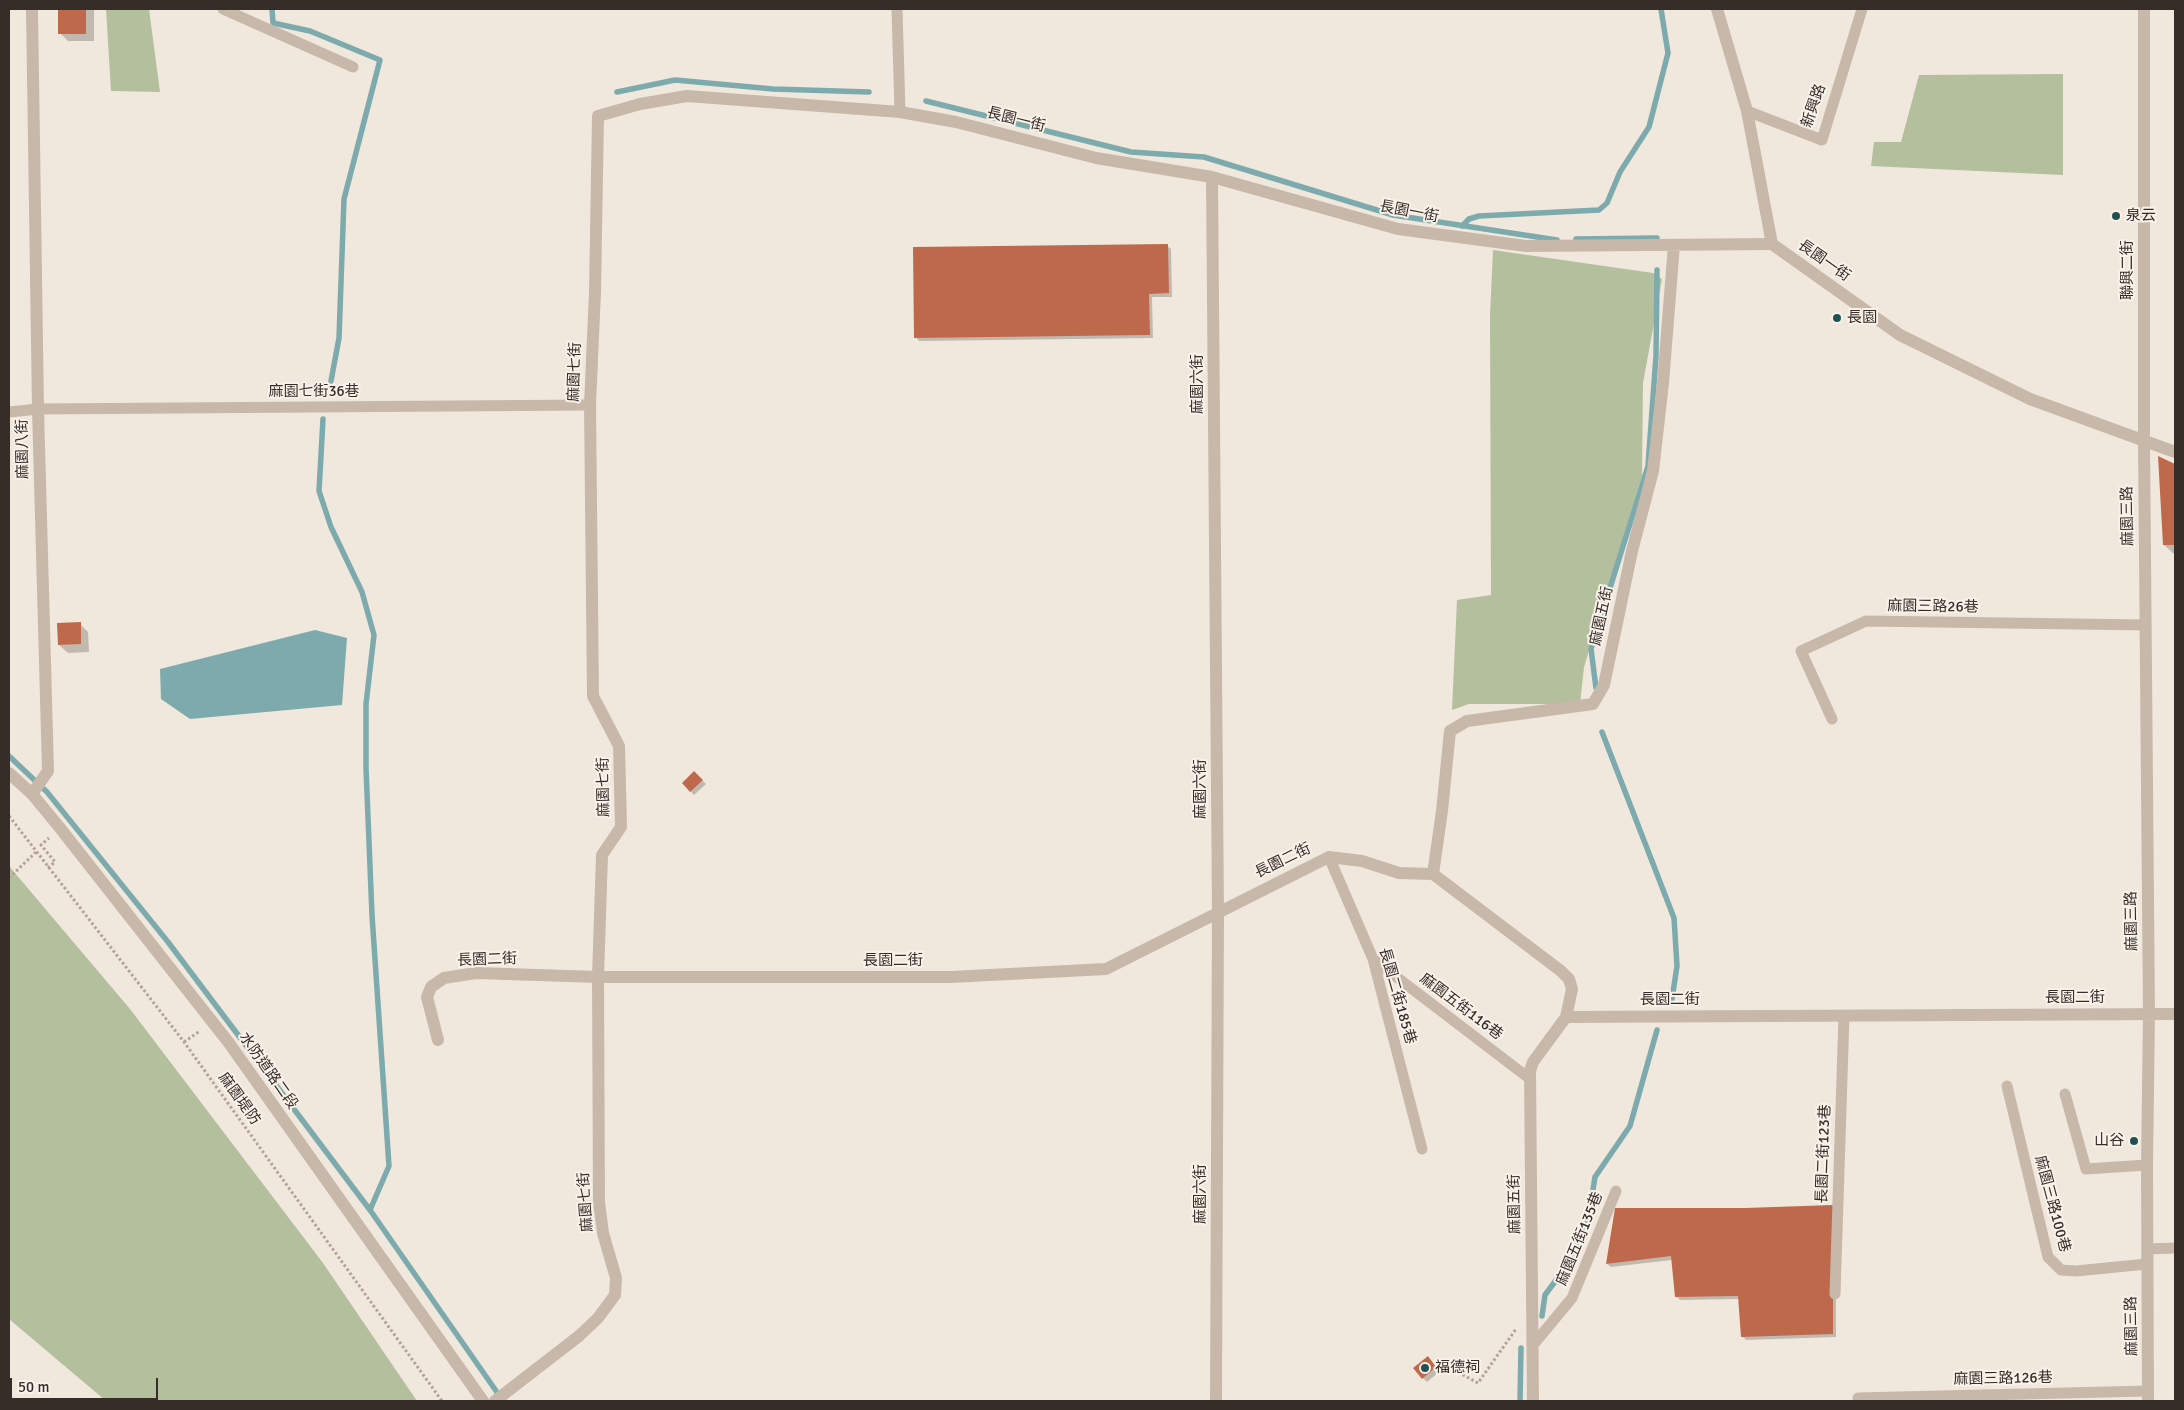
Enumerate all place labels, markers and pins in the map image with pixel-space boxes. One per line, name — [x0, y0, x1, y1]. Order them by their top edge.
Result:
place label: 泉云 — [2126, 207, 2156, 225]
marker: 泉云 — [2110, 210, 2122, 222]
place label: 長園 — [1847, 309, 1877, 327]
marker: 長園 — [1831, 312, 1843, 324]
place label: 山谷 — [2094, 1132, 2124, 1150]
marker: 山谷 — [2128, 1135, 2140, 1147]
place label: 福德祠 — [1435, 1359, 1480, 1377]
marker: 福德祠 — [1419, 1362, 1431, 1374]

